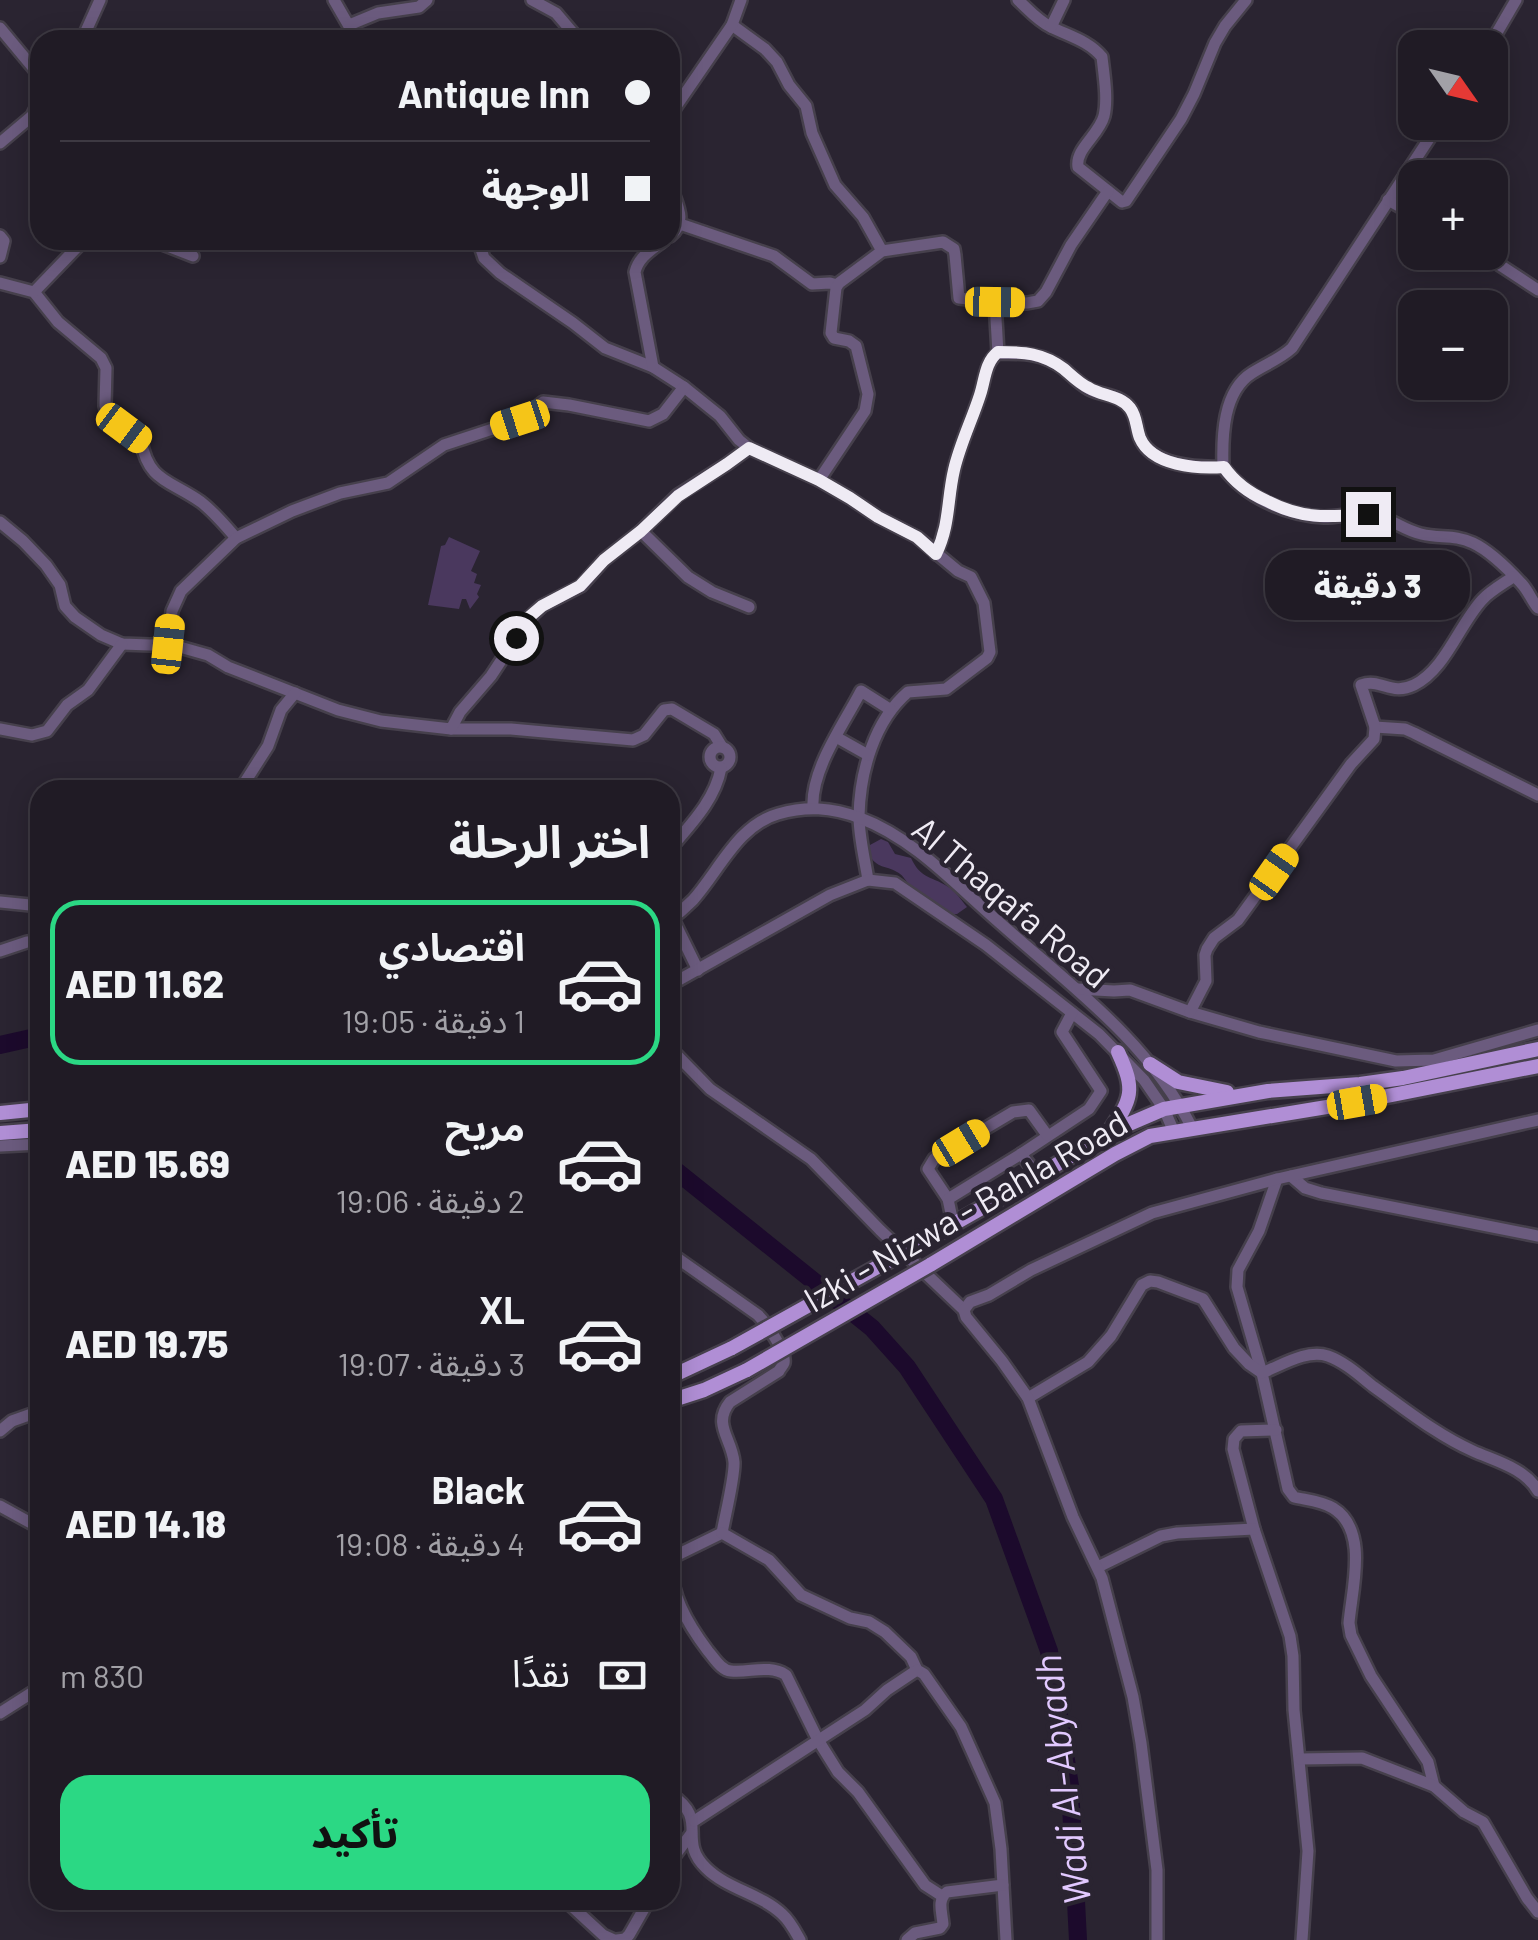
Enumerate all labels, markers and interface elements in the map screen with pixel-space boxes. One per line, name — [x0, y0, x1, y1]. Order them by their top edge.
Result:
north arrow — [1398, 30, 1508, 140]
map controls — [1398, 30, 1508, 400]
text: Antique Inn — [397, 70, 590, 116]
button: + — [1398, 160, 1508, 270]
text: الوجهة — [482, 163, 590, 209]
car — [965, 286, 1025, 318]
button: − — [1398, 290, 1508, 400]
car — [487, 396, 553, 444]
car — [91, 398, 157, 458]
route end — [1346, 492, 1391, 537]
callout: 3 دقيقة — [1266, 549, 1470, 619]
text: 3 دقيقة — [1314, 566, 1421, 604]
car — [150, 613, 186, 675]
route start — [494, 616, 539, 661]
street label: Al Thaqafa Road — [905, 806, 1119, 996]
text: اختر الرحلة — [449, 813, 650, 867]
car — [1245, 839, 1303, 905]
text: اقتصادي — [379, 923, 525, 969]
icon: car — [555, 938, 645, 1028]
text: AED 11.62 — [65, 960, 224, 1006]
text: 1 دقيقة · 19:05 — [342, 1001, 525, 1039]
car — [1325, 1082, 1389, 1122]
street label: Izki - Nizwa - Bahla Road — [796, 1100, 1134, 1320]
text: مريح — [445, 1103, 525, 1149]
car — [928, 1115, 994, 1171]
icon: car — [555, 1118, 645, 1208]
text: AED 15.69 — [65, 1140, 230, 1186]
text: 2 دقيقة · 19:06 — [336, 1181, 525, 1219]
text: XL — [479, 1286, 525, 1332]
icon: car — [555, 1298, 645, 1388]
text: AED 19.75 — [65, 1320, 228, 1366]
text: 3 دقيقة · 19:07 — [338, 1344, 525, 1382]
text: Black — [431, 1466, 525, 1512]
icon: car — [555, 1478, 645, 1568]
text: AED 14.18 — [65, 1500, 226, 1546]
text: 4 دقيقة · 19:08 — [335, 1524, 525, 1562]
icon: cash — [595, 1648, 650, 1703]
text: نقدًا — [512, 1649, 570, 1695]
water label: Wadi Al-Abyadh — [1023, 1652, 1099, 1908]
text: 830 m — [60, 1656, 144, 1694]
button: تأكيد — [60, 1775, 650, 1890]

